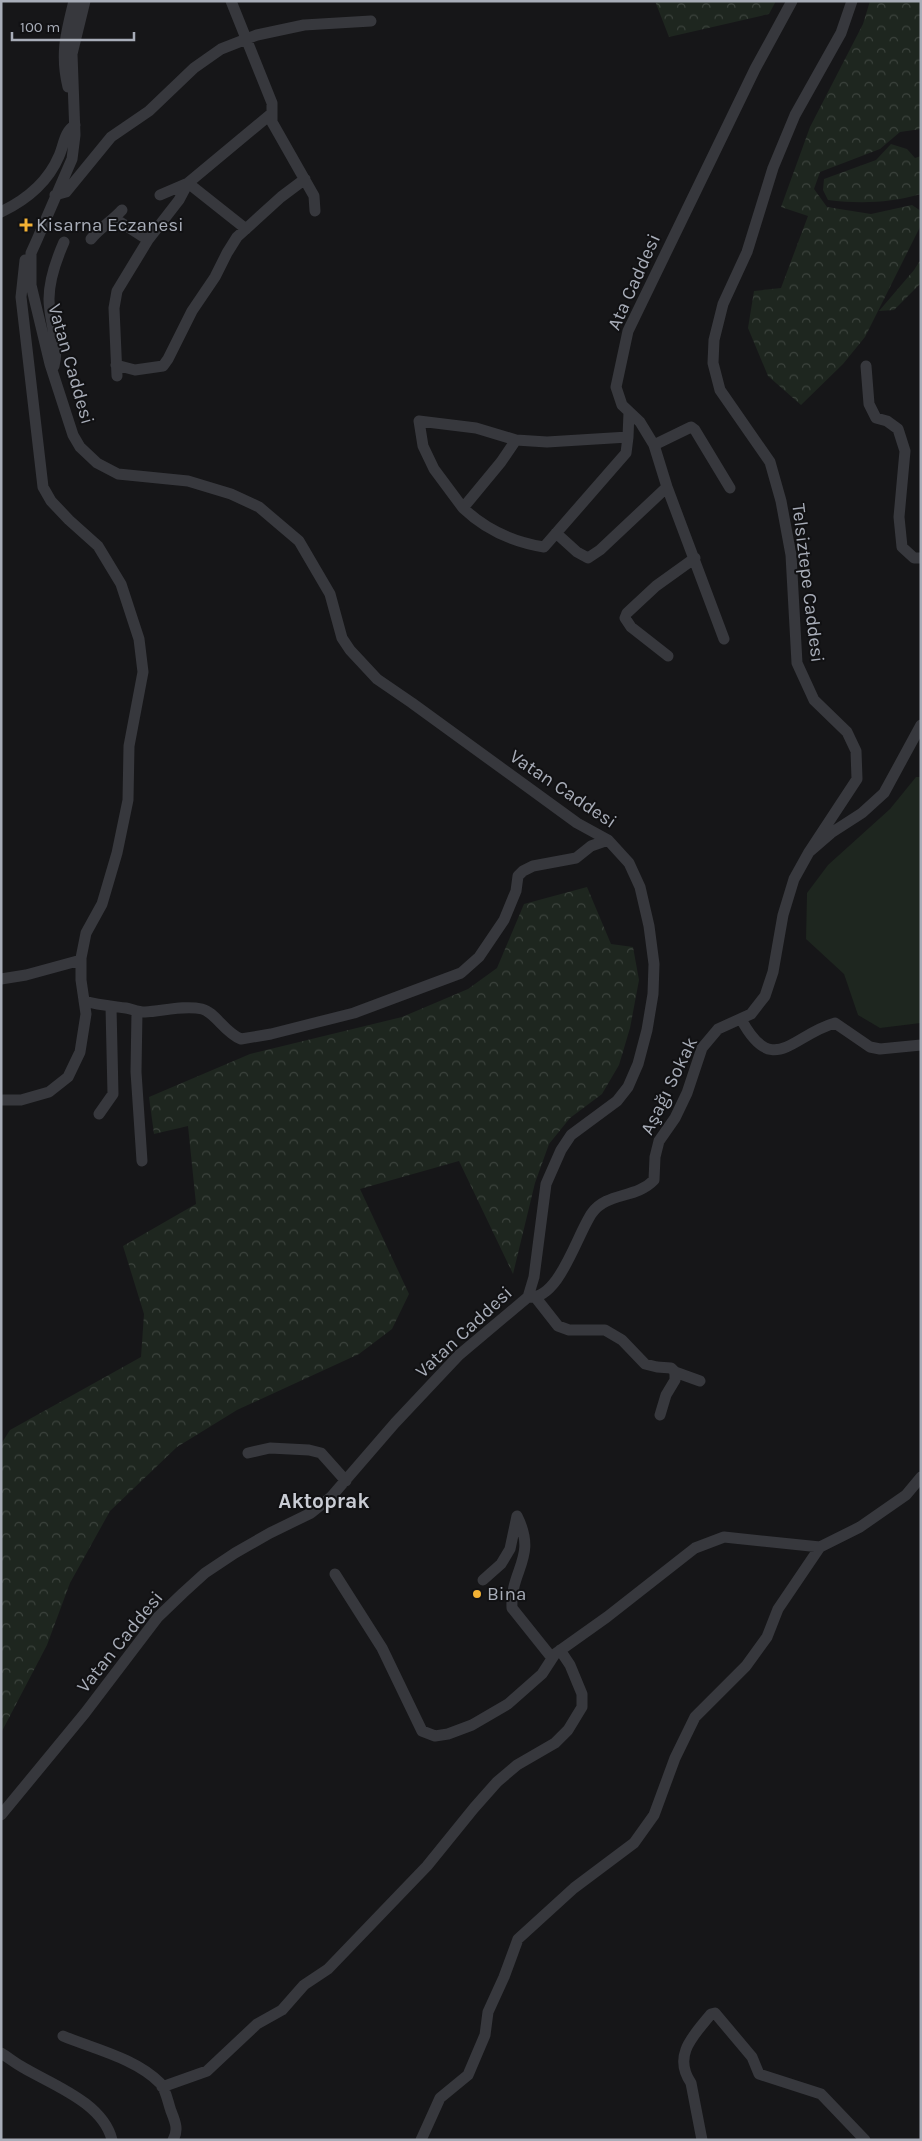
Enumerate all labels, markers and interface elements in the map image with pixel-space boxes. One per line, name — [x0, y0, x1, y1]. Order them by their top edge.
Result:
scale bar — [12, 10, 135, 42]
text: 100 m — [20, 18, 60, 36]
place label: Kisarna Eczanesi — [36, 214, 184, 236]
marker: Kisarna Eczanesi — [20, 219, 32, 231]
street label: Ata Caddesi — [603, 230, 665, 334]
street label: Vatan Caddesi — [43, 301, 99, 427]
street label: Telsiztepe Caddesi — [787, 502, 829, 664]
street label: Vatan Caddesi — [505, 745, 621, 833]
street label: Aşağı Sokak — [636, 1033, 702, 1138]
street label: Vatan Caddesi — [411, 1282, 517, 1382]
district label: Aktoprak — [278, 1489, 370, 1513]
place label: Bina — [487, 1583, 526, 1605]
street label: Vatan Caddesi — [72, 1587, 168, 1697]
marker: Bina — [471, 1588, 483, 1600]

